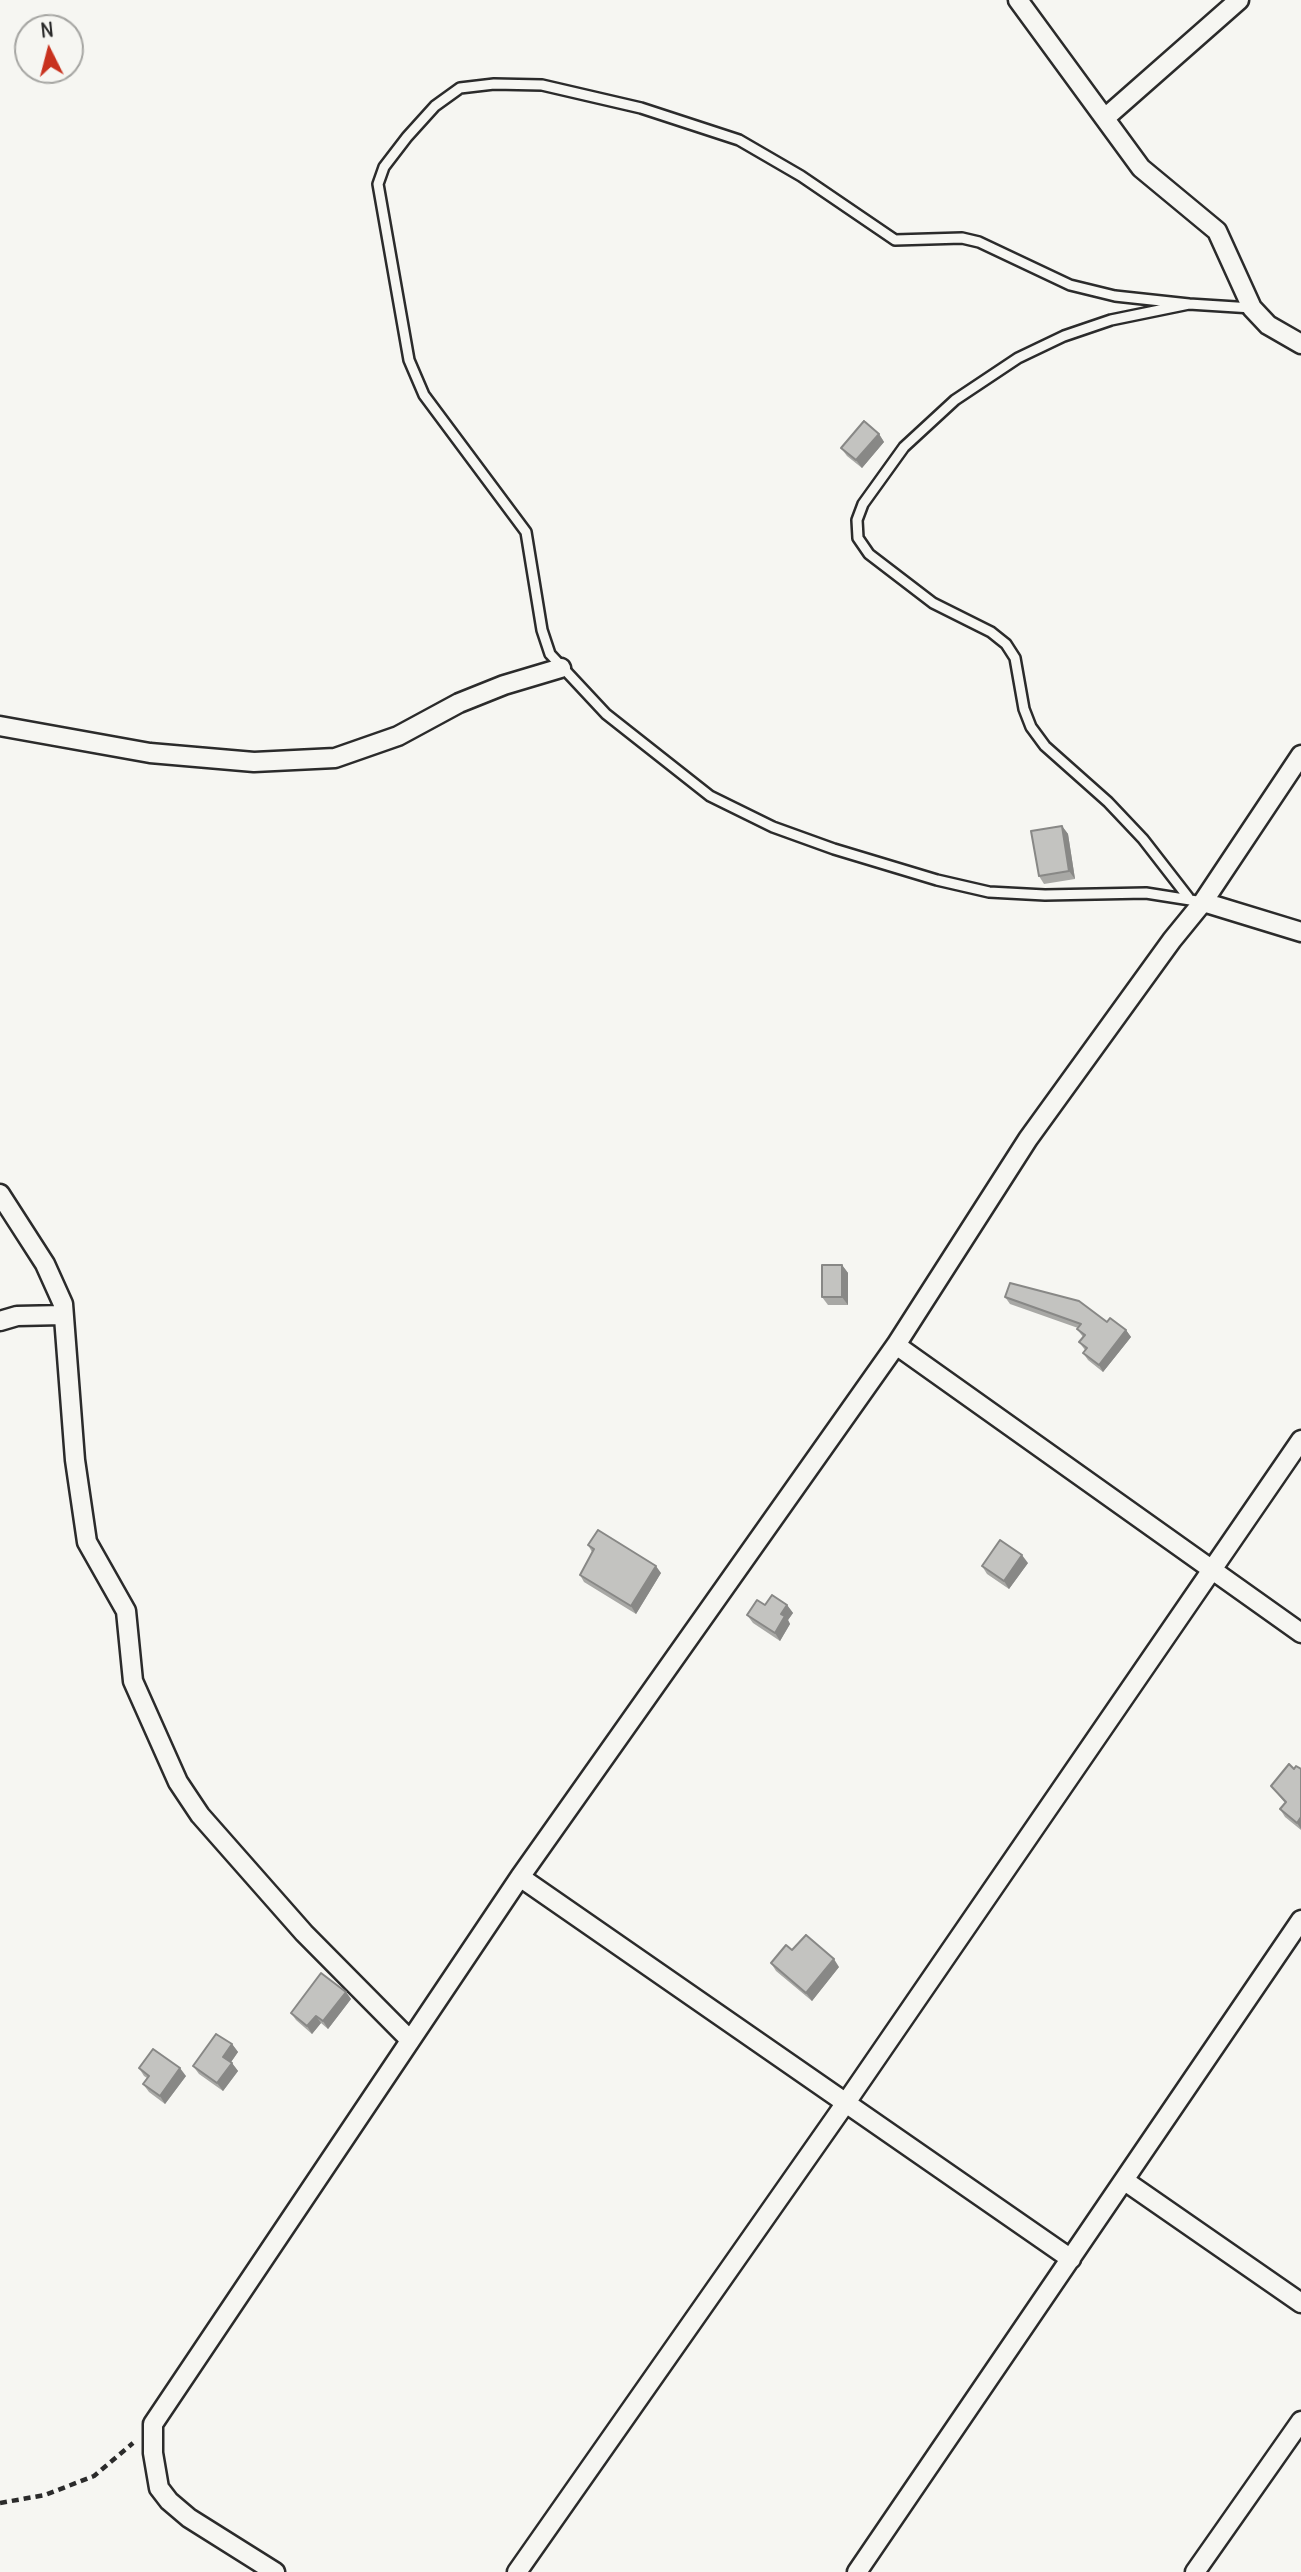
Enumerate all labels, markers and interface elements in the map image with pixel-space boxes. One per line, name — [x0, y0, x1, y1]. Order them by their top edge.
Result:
north arrow — [14, 14, 84, 84]
text: N — [39, 17, 55, 43]

